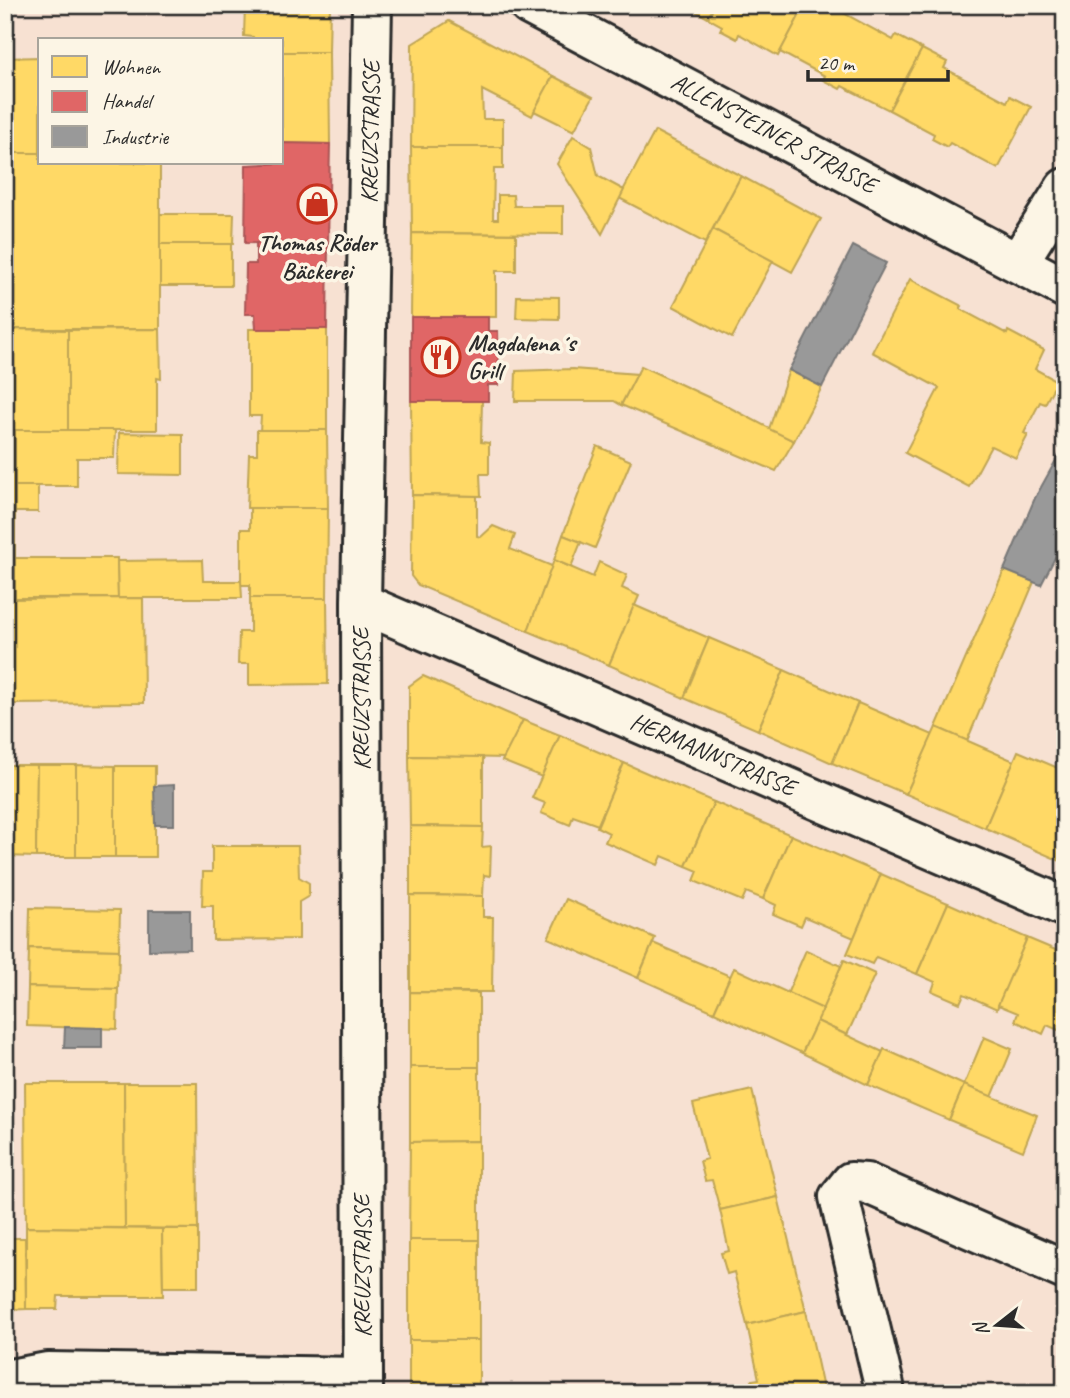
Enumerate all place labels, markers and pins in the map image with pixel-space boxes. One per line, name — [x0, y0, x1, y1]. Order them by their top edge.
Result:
shop icon: Thomas Röder Bäckerei — [296, 183, 338, 225]
place label: Thomas Röder Bäckerei — [258, 228, 378, 286]
place label: Magdalena´s Grill — [468, 328, 578, 386]
restaurant icon: Magdalena´s Grill — [420, 336, 462, 378]

